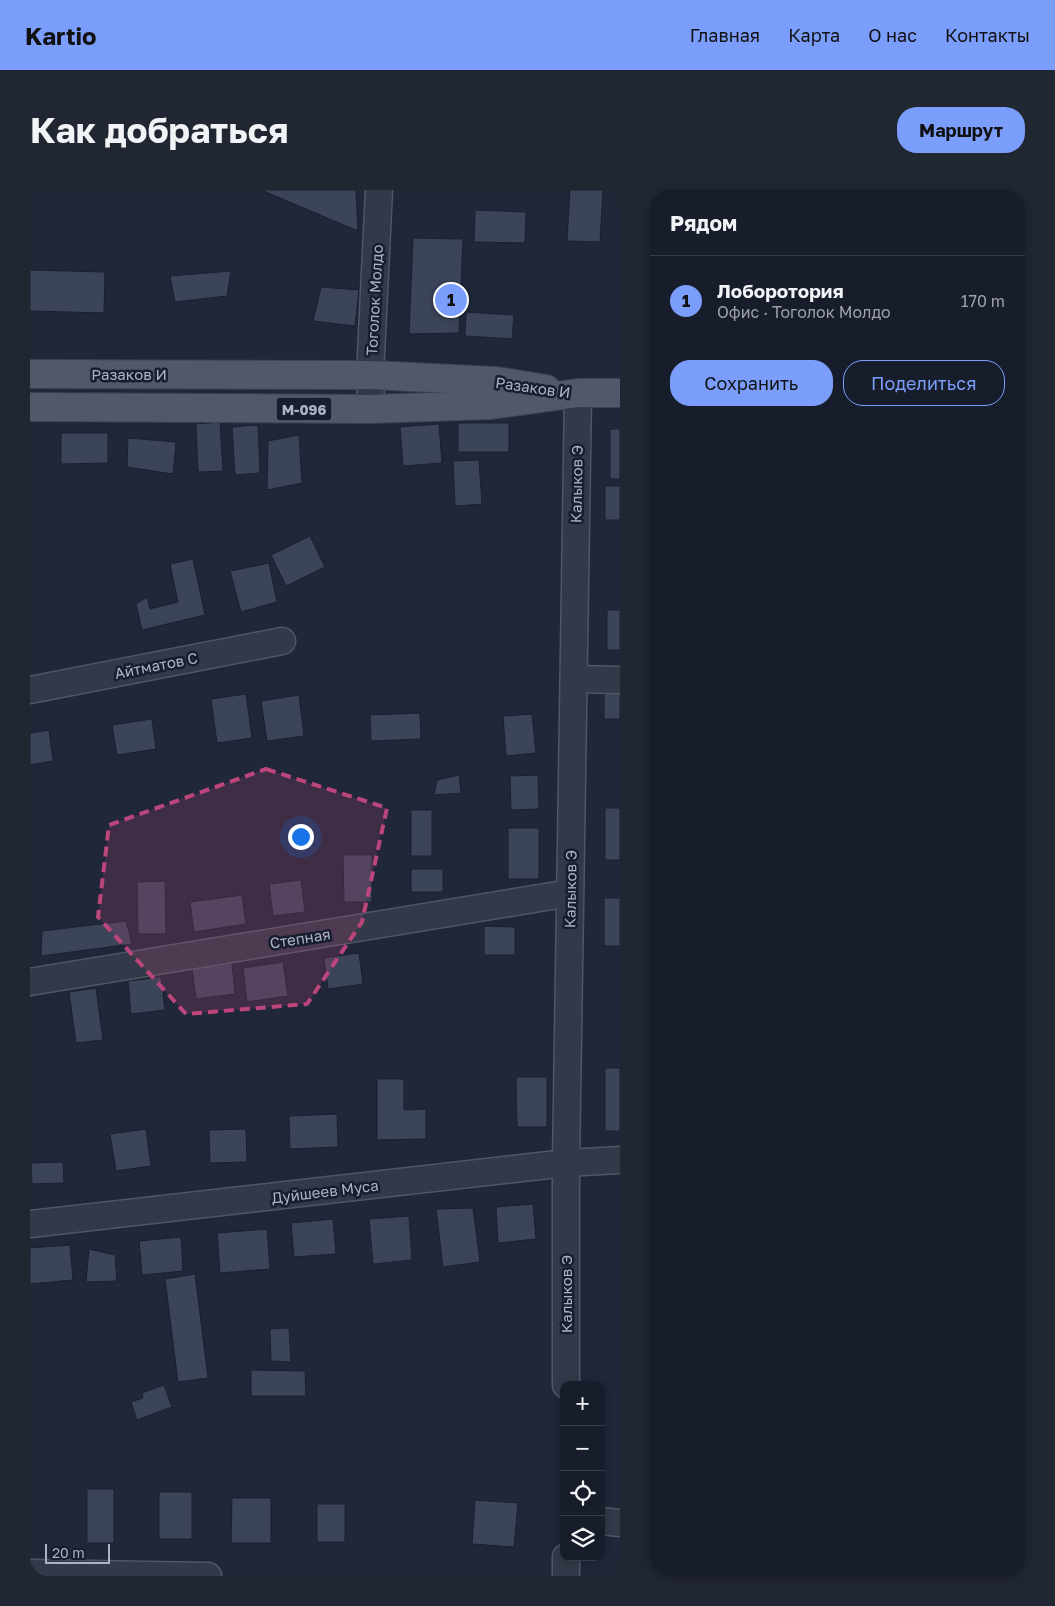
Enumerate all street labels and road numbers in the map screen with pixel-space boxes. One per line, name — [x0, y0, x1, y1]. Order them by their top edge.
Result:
street label: Тоголок Молдо — [362, 244, 386, 356]
street label: Разаков И — [91, 365, 167, 383]
street label: Разаков И — [494, 373, 572, 401]
road number: М-096 — [276, 398, 332, 420]
street label: Калыков Э — [566, 445, 586, 523]
street label: Айтматов С — [113, 648, 199, 682]
street label: Калыков Э — [560, 850, 580, 928]
street label: Степная — [268, 924, 332, 952]
street label: Дуйшеев Муса — [270, 1176, 380, 1206]
street label: Калыков Э — [557, 1255, 575, 1333]

